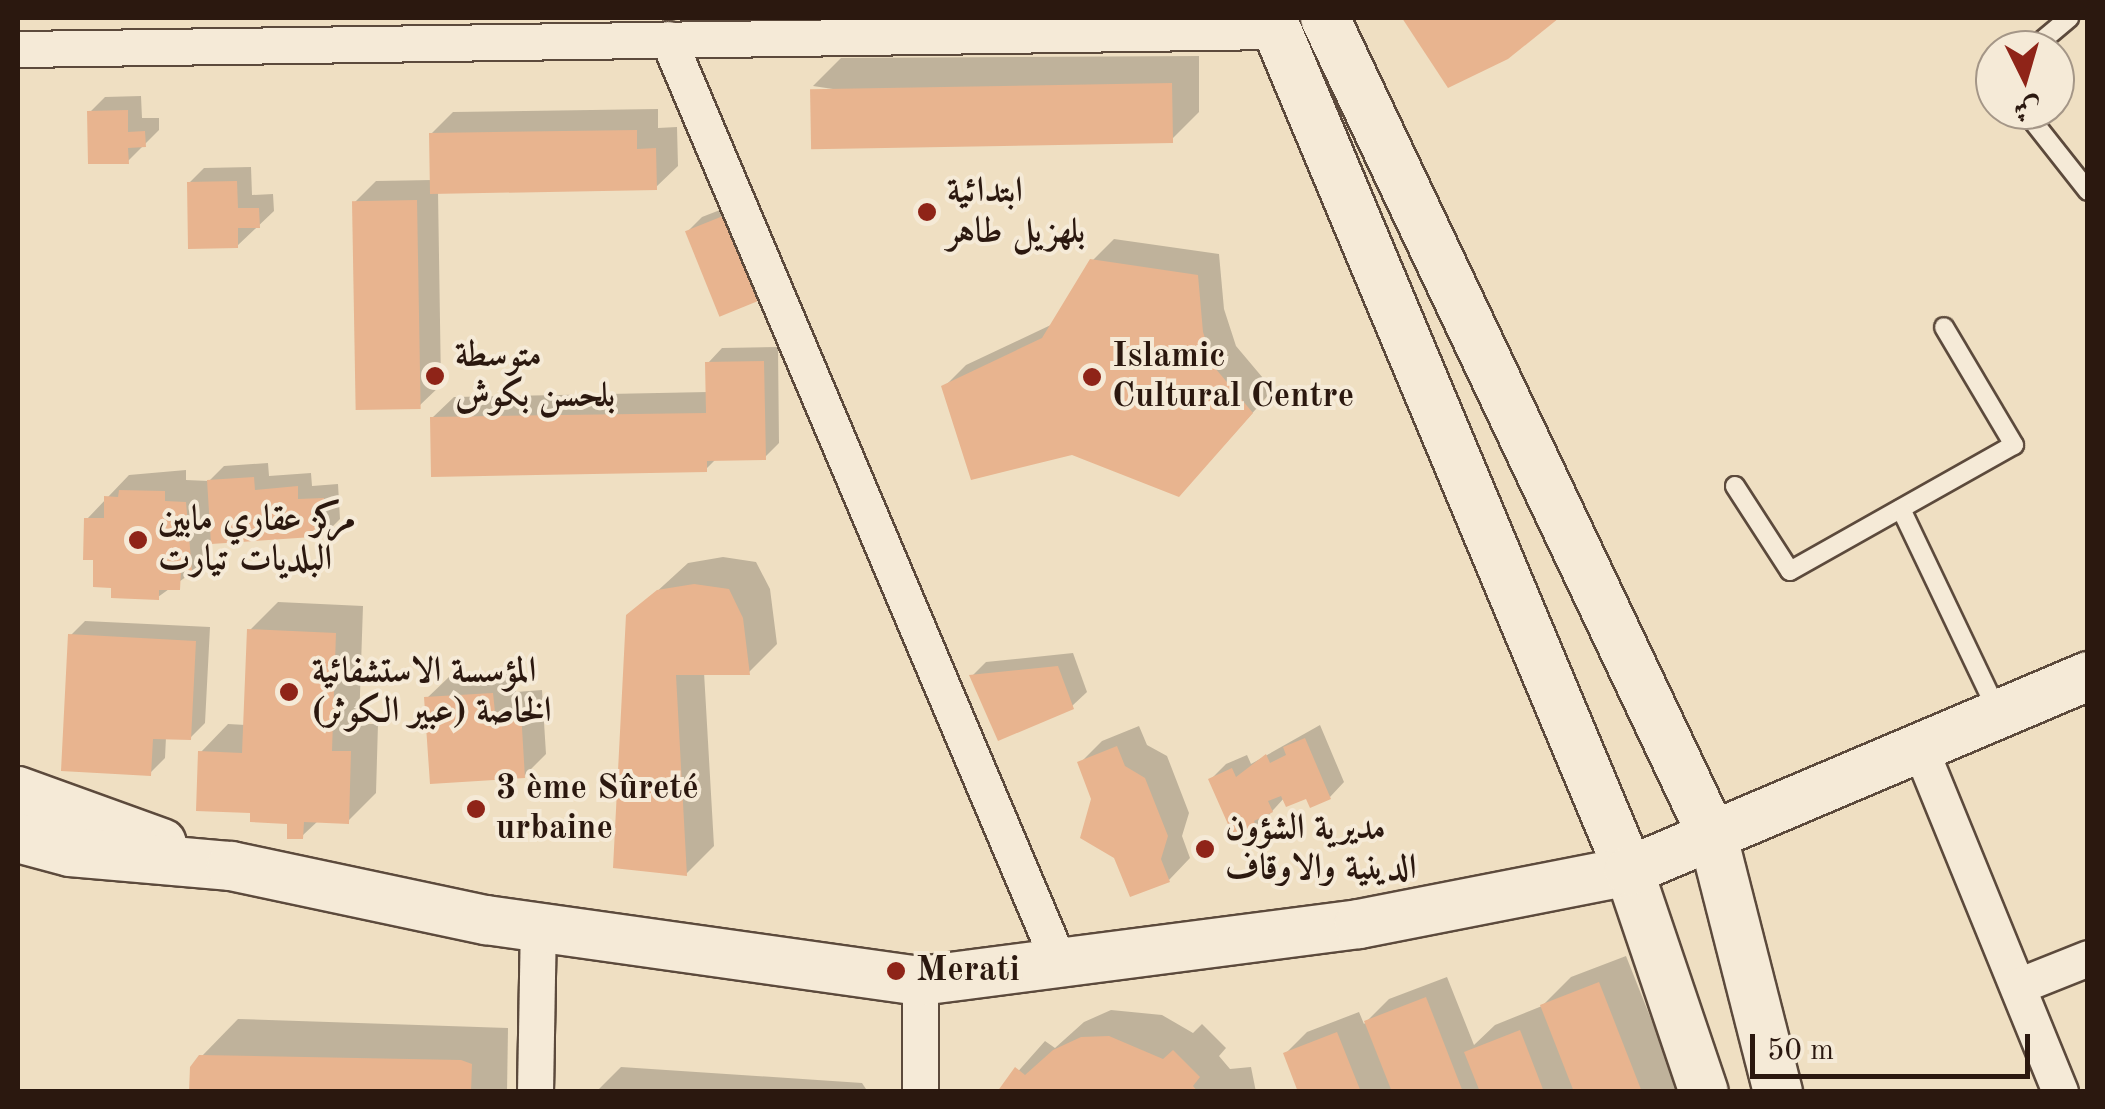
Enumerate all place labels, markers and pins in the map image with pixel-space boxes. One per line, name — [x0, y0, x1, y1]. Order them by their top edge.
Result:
place label: ابتدائية بلهزيل طاهر — [947, 171, 1085, 253]
marker: ابتدائية بلهزيل طاهر — [916, 201, 938, 223]
place label: متوسطة بلحسن بكوش — [455, 335, 615, 417]
place label: Islamic Cultural Centre — [1112, 336, 1354, 418]
marker: متوسطة بلحسن بكوش — [424, 365, 446, 387]
marker: Islamic Cultural Centre — [1081, 366, 1103, 388]
place label: مركز عقاري مابين البلديات تيارت — [158, 499, 356, 581]
marker: مركز عقاري مابين البلديات تيارت — [127, 529, 149, 551]
place label: المؤسسة الاستشفائية الخاصة (عبير الكوثر) — [312, 651, 552, 733]
marker: المؤسسة الاستشفائية الخاصة (عبير الكوثر) — [276, 679, 302, 705]
place label: 3 ème Sûreté urbaine — [496, 768, 699, 850]
marker: 3 ème Sûreté urbaine — [465, 798, 487, 820]
place label: مديرية الشؤون الدينية والاوقاف — [1225, 808, 1417, 890]
marker: مديرية الشؤون الدينية والاوقاف — [1194, 838, 1216, 860]
place label: Merati — [916, 950, 1020, 992]
marker: Merati — [885, 960, 907, 982]

